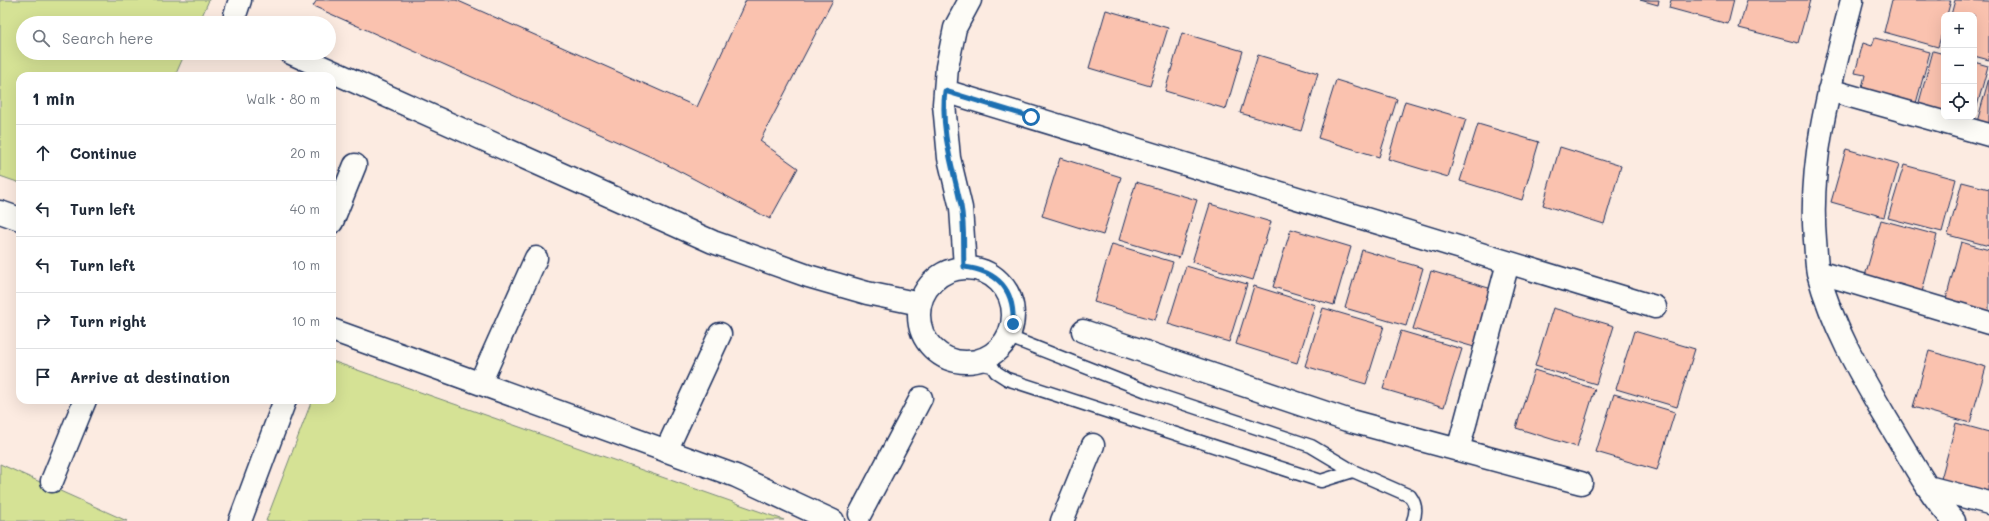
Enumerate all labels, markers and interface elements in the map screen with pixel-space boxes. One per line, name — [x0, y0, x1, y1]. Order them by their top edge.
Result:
map controls — [1941, 12, 1977, 120]
button: + — [1941, 12, 1977, 48]
search box — [16, 16, 336, 60]
icon: search — [30, 27, 52, 49]
text: Search here — [62, 28, 153, 48]
button: − — [1941, 48, 1977, 84]
button: locate — [1941, 84, 1977, 120]
text: 1 min — [32, 87, 75, 109]
text: Walk · 80 m — [246, 90, 320, 107]
route start — [1022, 108, 1040, 126]
icon: ahead — [32, 142, 54, 164]
text: Continue — [70, 143, 137, 163]
text: 20 m — [290, 144, 320, 161]
icon: left — [32, 198, 54, 220]
text: Turn left — [70, 199, 135, 219]
text: 40 m — [290, 200, 320, 217]
icon: left — [32, 254, 54, 276]
text: Turn left — [70, 255, 135, 275]
text: 10 m — [292, 256, 320, 273]
icon: right — [32, 310, 54, 332]
text: Turn right — [70, 311, 147, 331]
text: 10 m — [292, 312, 320, 329]
route end — [1004, 315, 1022, 333]
icon: arrive — [32, 366, 54, 388]
text: Arrive at destination — [70, 367, 230, 387]

